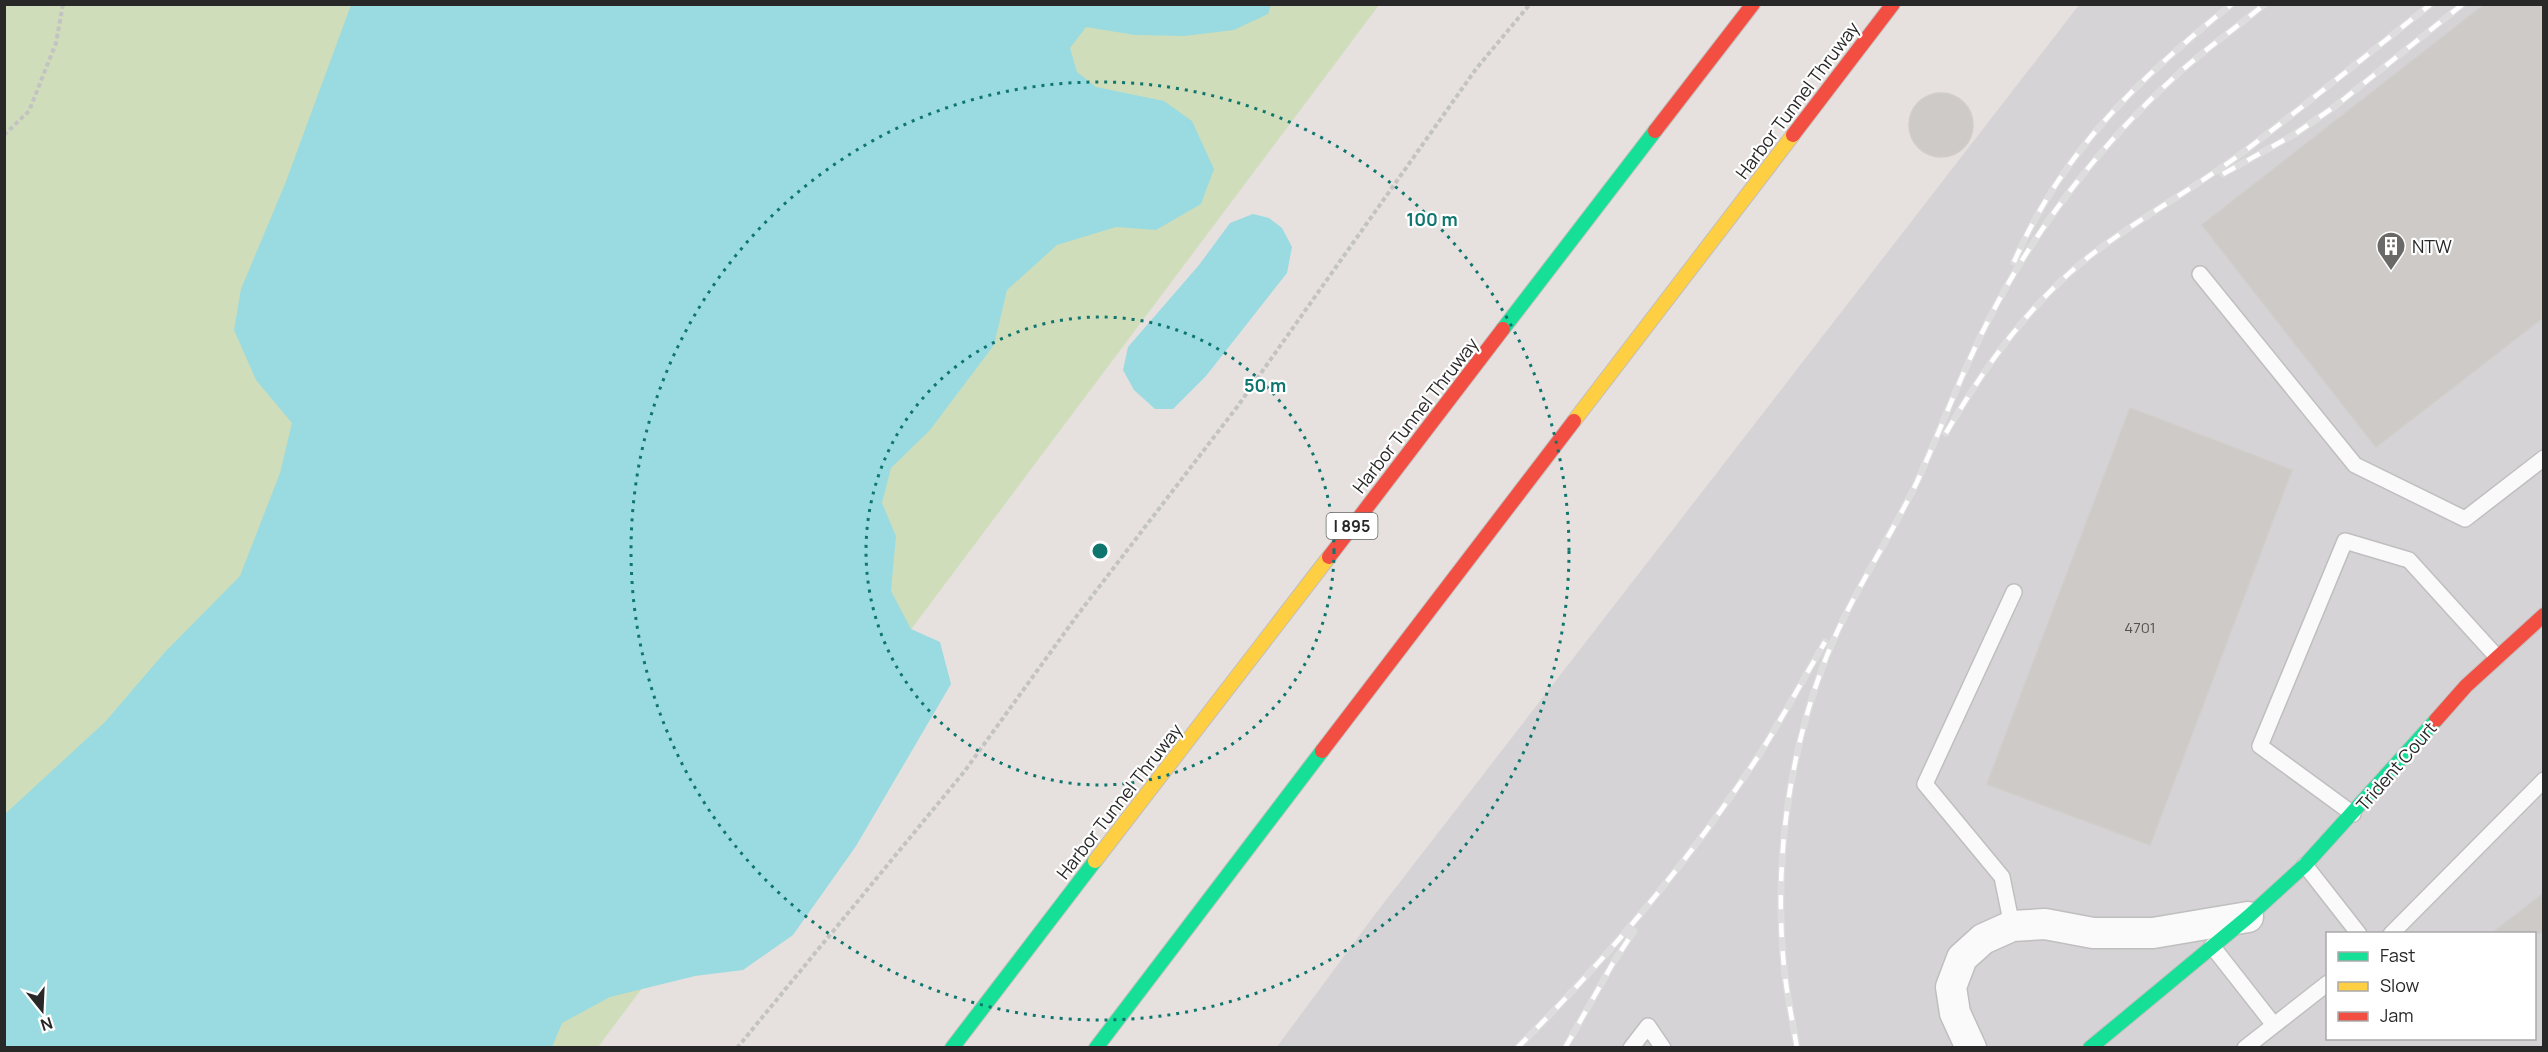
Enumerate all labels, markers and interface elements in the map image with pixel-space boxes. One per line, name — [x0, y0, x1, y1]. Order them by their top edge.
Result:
street label: Harbor Tunnel Thruway — [1730, 16, 1864, 184]
text: 100 m — [1406, 207, 1458, 231]
building icon: NTW — [2375, 230, 2407, 272]
place label: NTW — [2412, 234, 2452, 258]
street label: Harbor Tunnel Thruway — [1347, 332, 1484, 498]
text: 50 m — [1244, 373, 1286, 397]
road number: I 895 — [1326, 513, 1378, 539]
centre of rings — [1090, 541, 1110, 561]
house number: 4701 — [2124, 617, 2156, 638]
street label: Trident Court — [2351, 716, 2441, 816]
street label: Harbor Tunnel Thruway — [1051, 718, 1188, 884]
legend — [2326, 932, 2536, 1040]
text: Fast — [2380, 943, 2415, 967]
text: Slow — [2380, 973, 2420, 997]
north arrow — [12, 980, 72, 1040]
text: Jam — [2380, 1003, 2414, 1027]
text: N — [38, 1012, 56, 1037]

